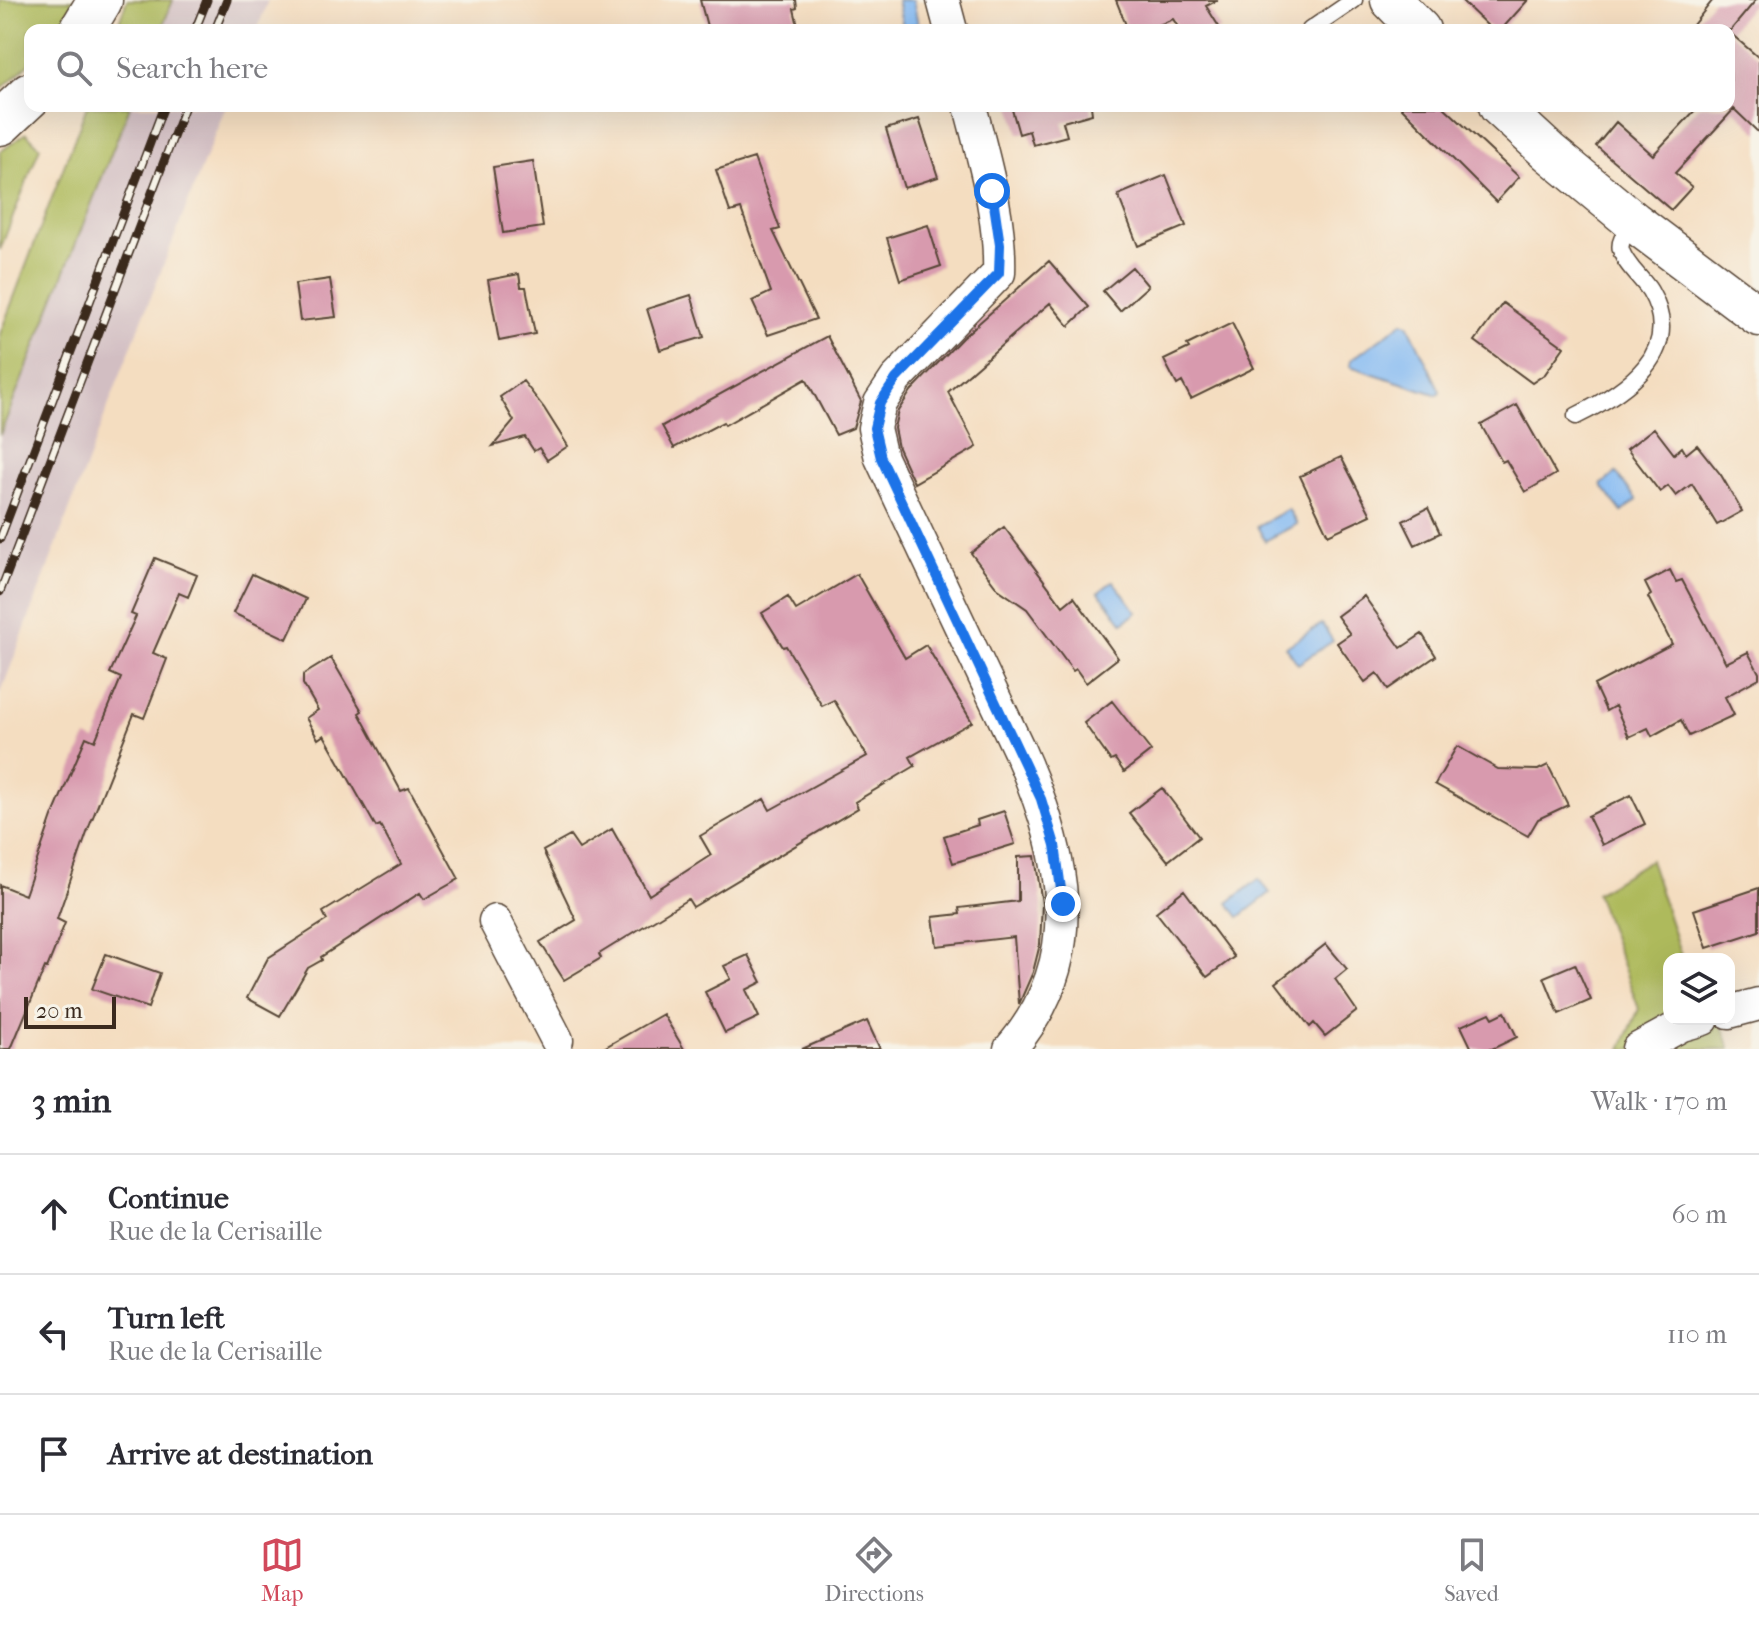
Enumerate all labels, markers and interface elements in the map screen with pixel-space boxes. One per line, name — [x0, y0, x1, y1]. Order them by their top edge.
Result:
search box — [24, 24, 1735, 112]
icon: search — [52, 46, 96, 90]
text: Search here — [116, 51, 268, 86]
route start — [974, 173, 1010, 209]
route end — [1045, 886, 1081, 922]
map controls — [1663, 953, 1735, 1025]
button: layers — [1663, 953, 1735, 1025]
scale bar — [24, 993, 116, 1029]
text: 20 m — [36, 998, 82, 1024]
text: 3 min — [32, 1081, 111, 1121]
text: Walk · 170 m — [1591, 1086, 1727, 1117]
text: Continue — [108, 1181, 229, 1216]
icon: ahead — [32, 1192, 76, 1236]
text: 60 m — [1671, 1199, 1727, 1230]
text: Rue de la Cerisaille — [108, 1216, 322, 1247]
text: Turn left — [108, 1301, 225, 1336]
icon: left — [32, 1312, 76, 1356]
text: 110 m — [1667, 1319, 1727, 1350]
text: Rue de la Cerisaille — [108, 1336, 322, 1367]
icon: arrive — [32, 1432, 76, 1476]
text: Arrive at destination — [108, 1437, 373, 1472]
tab: Map — [260, 1533, 304, 1607]
tab: Directions — [825, 1533, 924, 1607]
tab: Saved — [1444, 1533, 1499, 1607]

